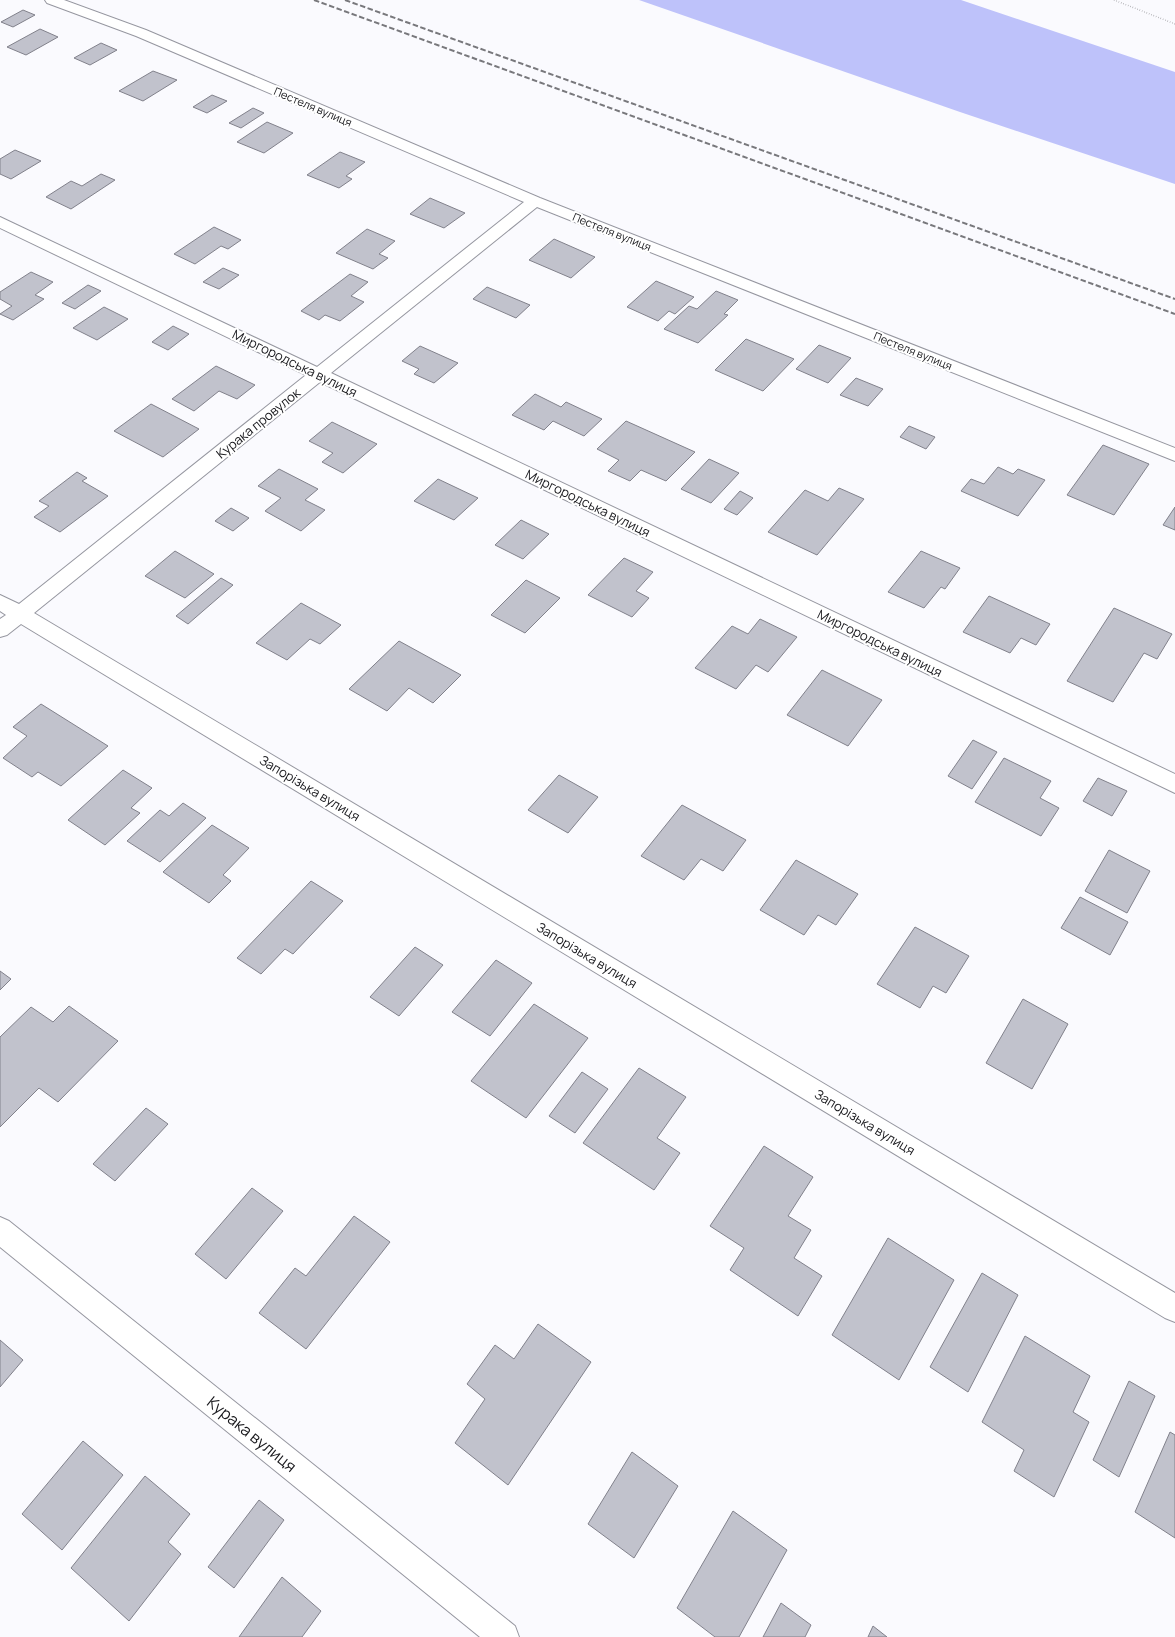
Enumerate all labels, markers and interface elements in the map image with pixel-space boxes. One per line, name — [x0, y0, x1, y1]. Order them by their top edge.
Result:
street label: Пестеля вулиця — [272, 83, 355, 130]
street label: Пестеля вулиця — [571, 209, 654, 254]
street label: Миргородська вулиця — [230, 325, 360, 401]
street label: Пестеля вулиця — [872, 328, 955, 373]
street label: Курака провулок — [212, 383, 304, 462]
street label: Миргородська вулиця — [523, 465, 653, 541]
street label: Миргородська вулиця — [815, 605, 945, 681]
street label: Запорізька вулиця — [256, 751, 364, 825]
street label: Запорізька вулиця — [533, 918, 641, 992]
street label: Запорізька вулиця — [811, 1085, 919, 1159]
street label: Курака вулиця — [203, 1391, 301, 1477]

